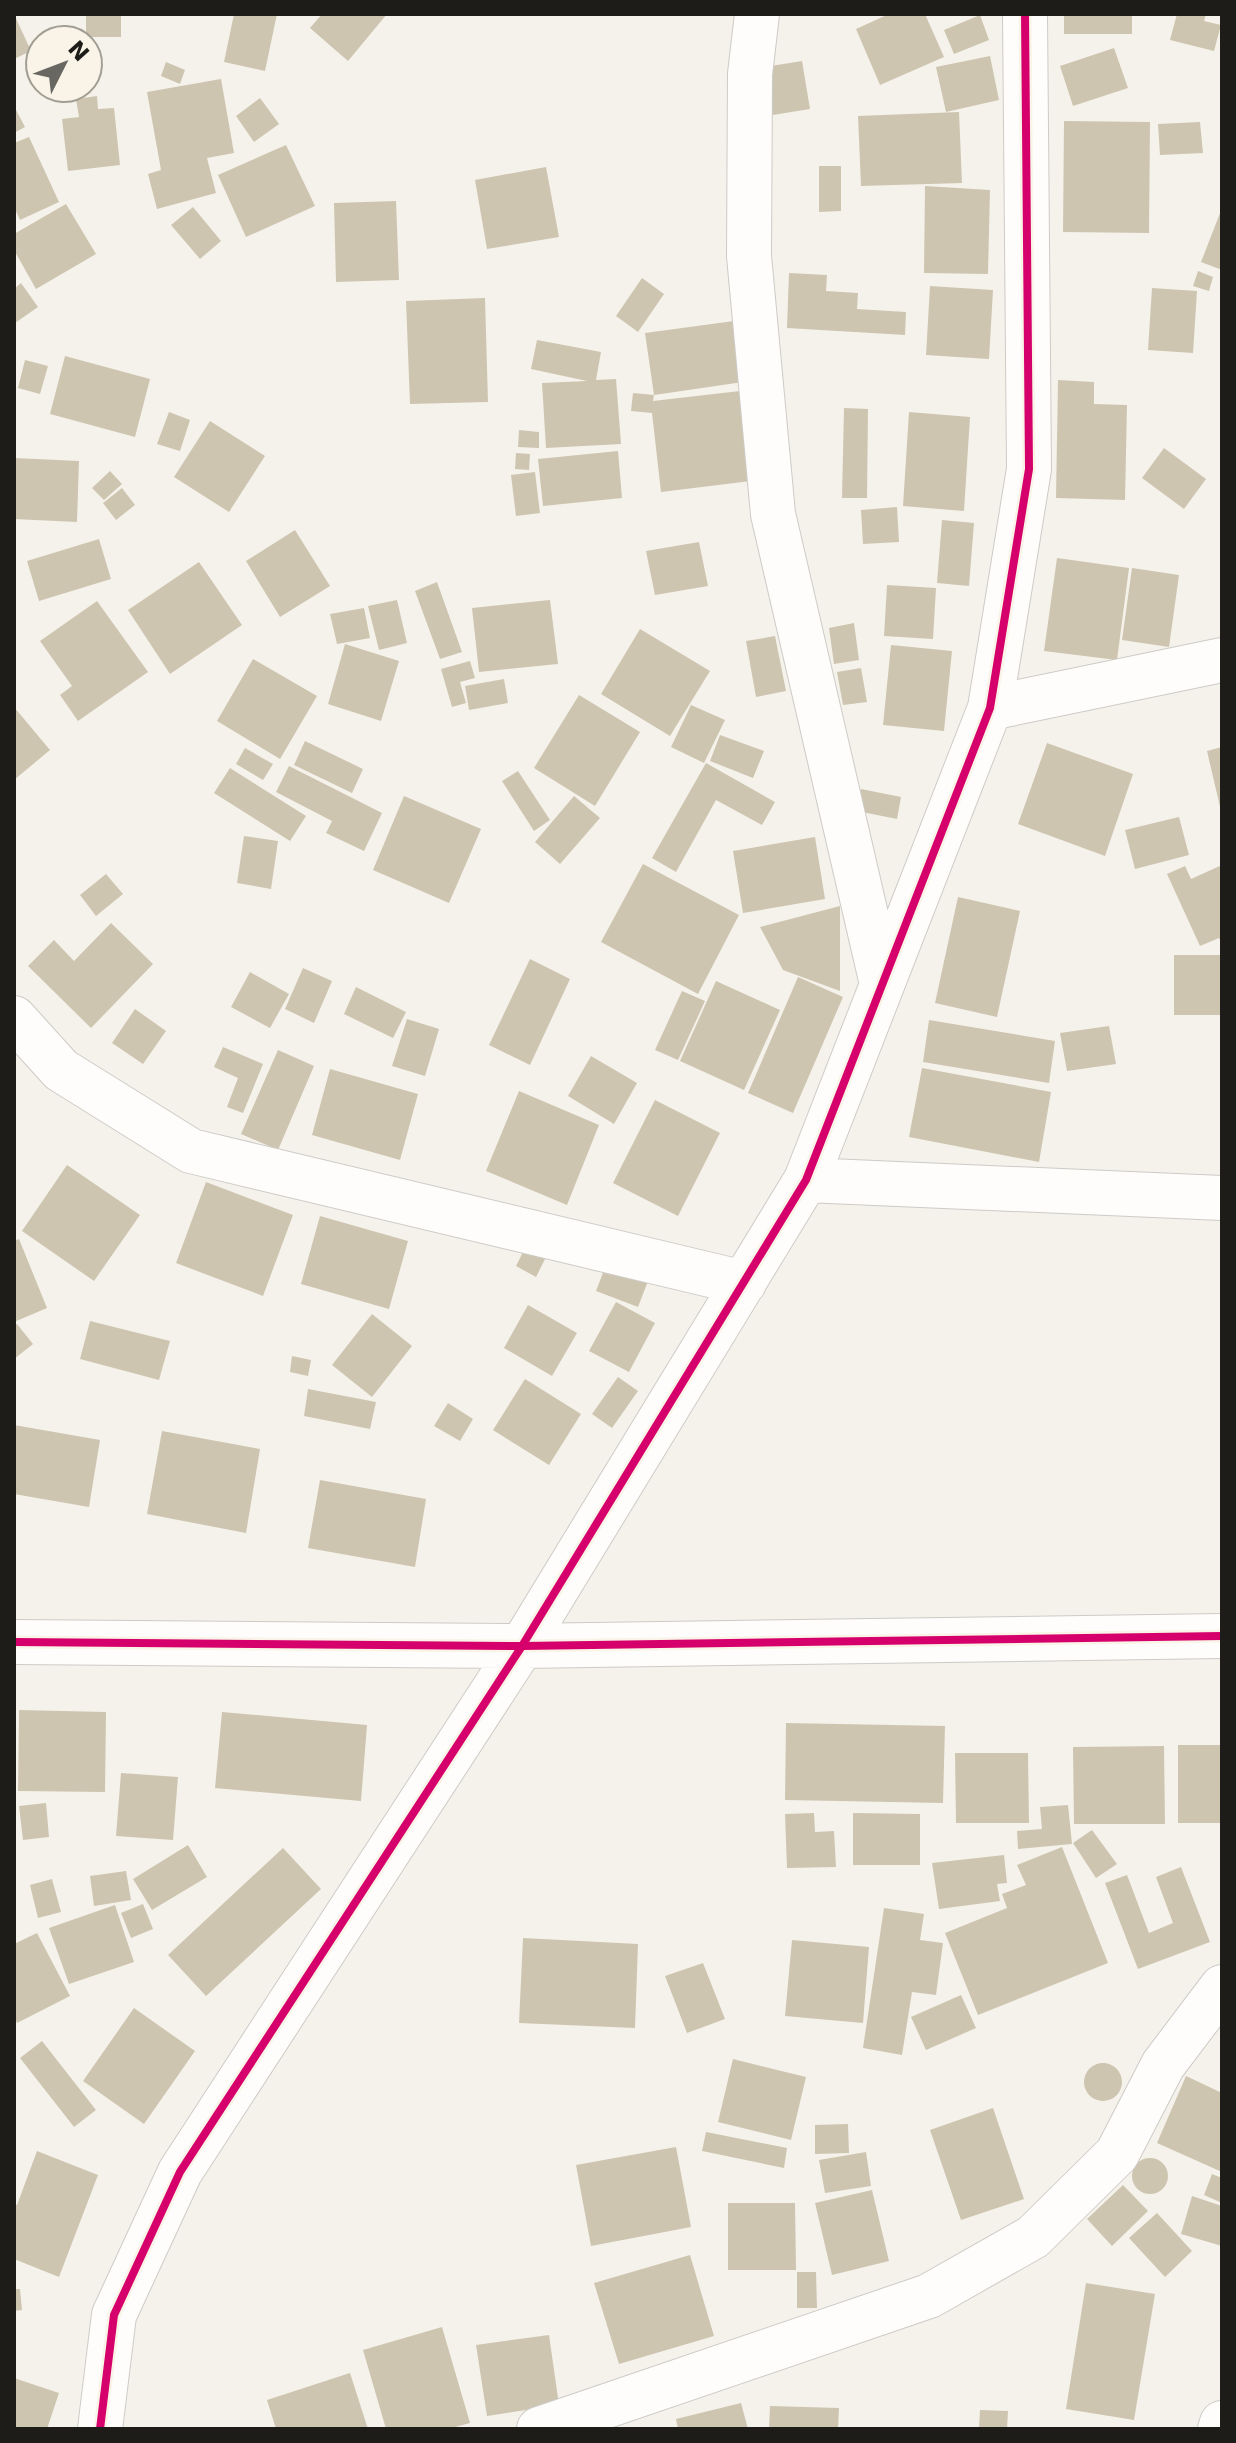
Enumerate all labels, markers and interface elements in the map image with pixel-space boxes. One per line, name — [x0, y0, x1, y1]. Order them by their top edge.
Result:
north arrow — [24, 24, 104, 104]
text: N — [63, 36, 94, 66]

